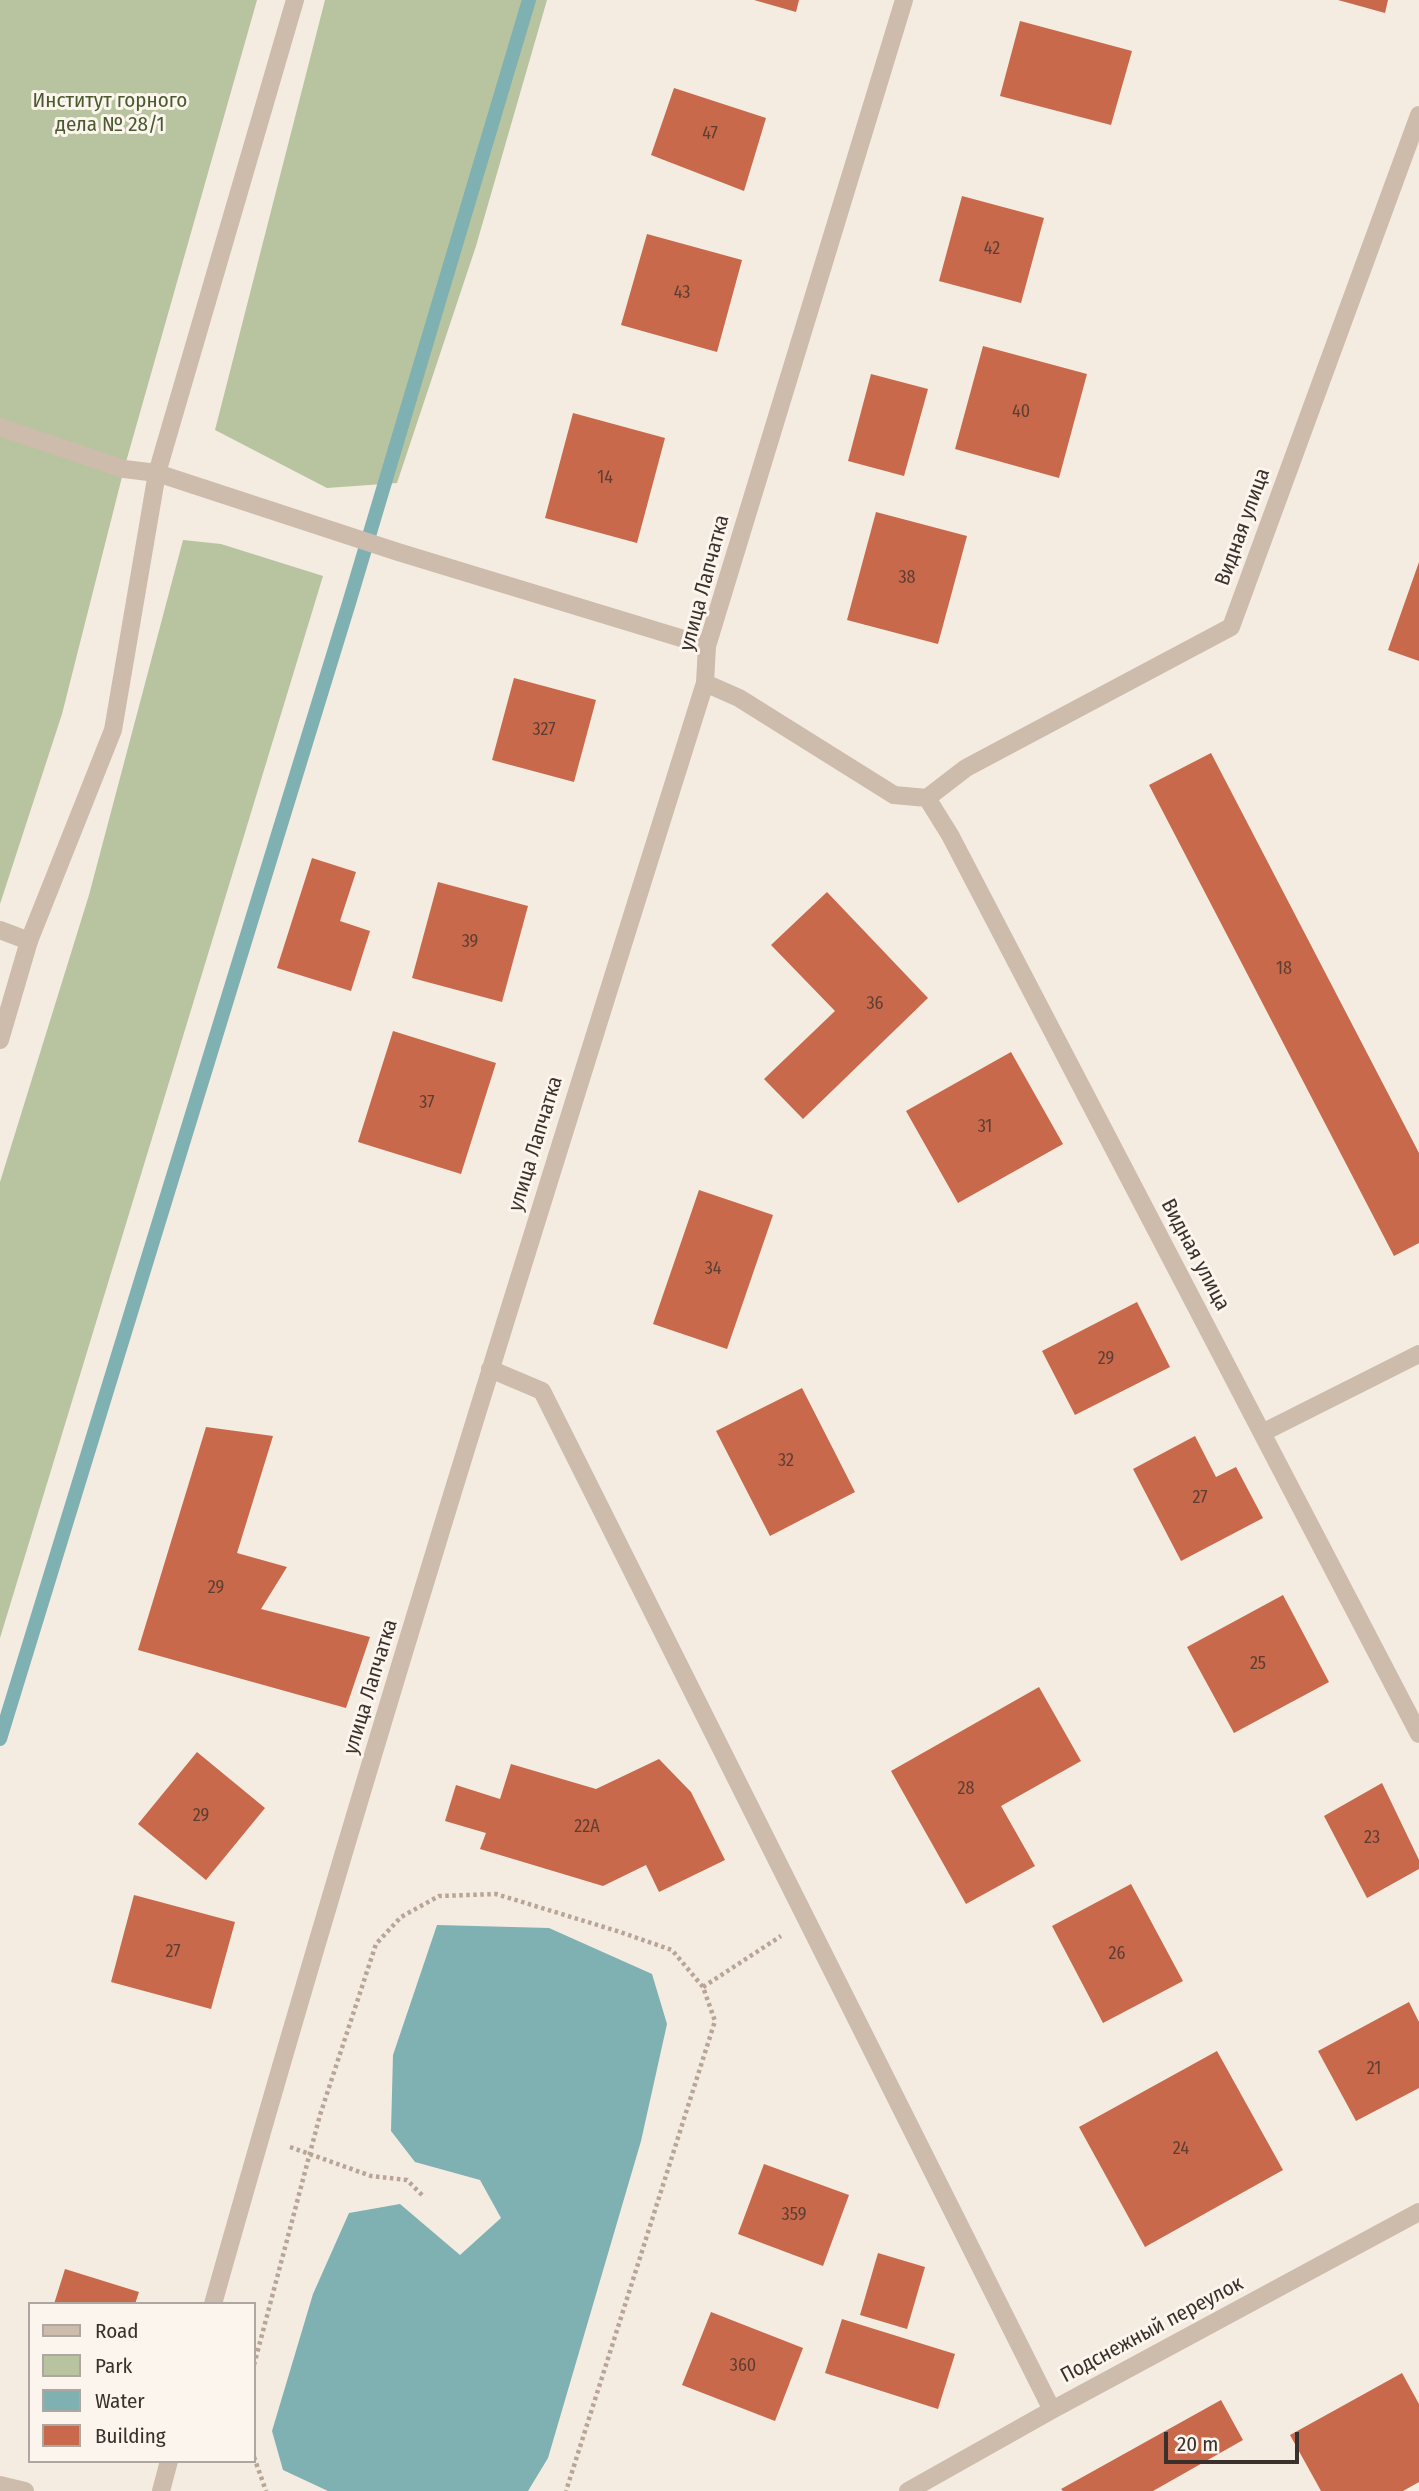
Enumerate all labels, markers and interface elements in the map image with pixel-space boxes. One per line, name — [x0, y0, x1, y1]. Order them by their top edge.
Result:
park label: Институт горного дела № 28/1 — [33, 88, 187, 138]
house number: 47 — [702, 123, 718, 145]
house number: 42 — [984, 238, 1000, 260]
house number: 43 — [674, 282, 690, 304]
house number: 40 — [1012, 401, 1030, 423]
street label: Видная улица — [1210, 465, 1276, 589]
house number: 14 — [597, 467, 613, 489]
street label: улица Лапчатка — [675, 512, 735, 654]
house number: 38 — [898, 567, 916, 589]
house number: 327 — [532, 719, 556, 741]
house number: 39 — [462, 931, 478, 953]
house number: 18 — [1276, 958, 1292, 980]
house number: 36 — [866, 993, 884, 1015]
street label: улица Лапчатка — [503, 1073, 569, 1215]
house number: 37 — [419, 1092, 435, 1114]
house number: 31 — [978, 1116, 992, 1138]
street label: Видная улица — [1155, 1195, 1235, 1315]
house number: 34 — [705, 1258, 721, 1280]
house number: 29 — [1098, 1348, 1114, 1370]
house number: 32 — [778, 1450, 794, 1472]
house number: 27 — [1192, 1487, 1208, 1509]
house number: 29 — [208, 1577, 224, 1599]
street label: улица Лапчатка — [338, 1616, 404, 1758]
house number: 25 — [1250, 1653, 1266, 1675]
house number: 28 — [958, 1778, 974, 1800]
house number: 29 — [193, 1805, 209, 1827]
house number: 22А — [574, 1816, 600, 1838]
house number: 23 — [1364, 1827, 1380, 1849]
house number: 27 — [165, 1941, 181, 1963]
house number: 26 — [1109, 1943, 1125, 1965]
house number: 21 — [1367, 2058, 1381, 2080]
house number: 24 — [1173, 2138, 1189, 2160]
house number: 359 — [782, 2204, 806, 2226]
street label: Подснежный переулок — [1056, 2271, 1248, 2389]
legend — [28, 2302, 256, 2463]
text: Road — [95, 2318, 139, 2344]
text: Park — [95, 2353, 132, 2379]
house number: 360 — [730, 2355, 756, 2377]
text: Water — [95, 2388, 145, 2414]
scale bar — [1167, 2418, 1302, 2462]
text: Building — [95, 2423, 166, 2449]
text: 20 m — [1177, 2431, 1218, 2457]

